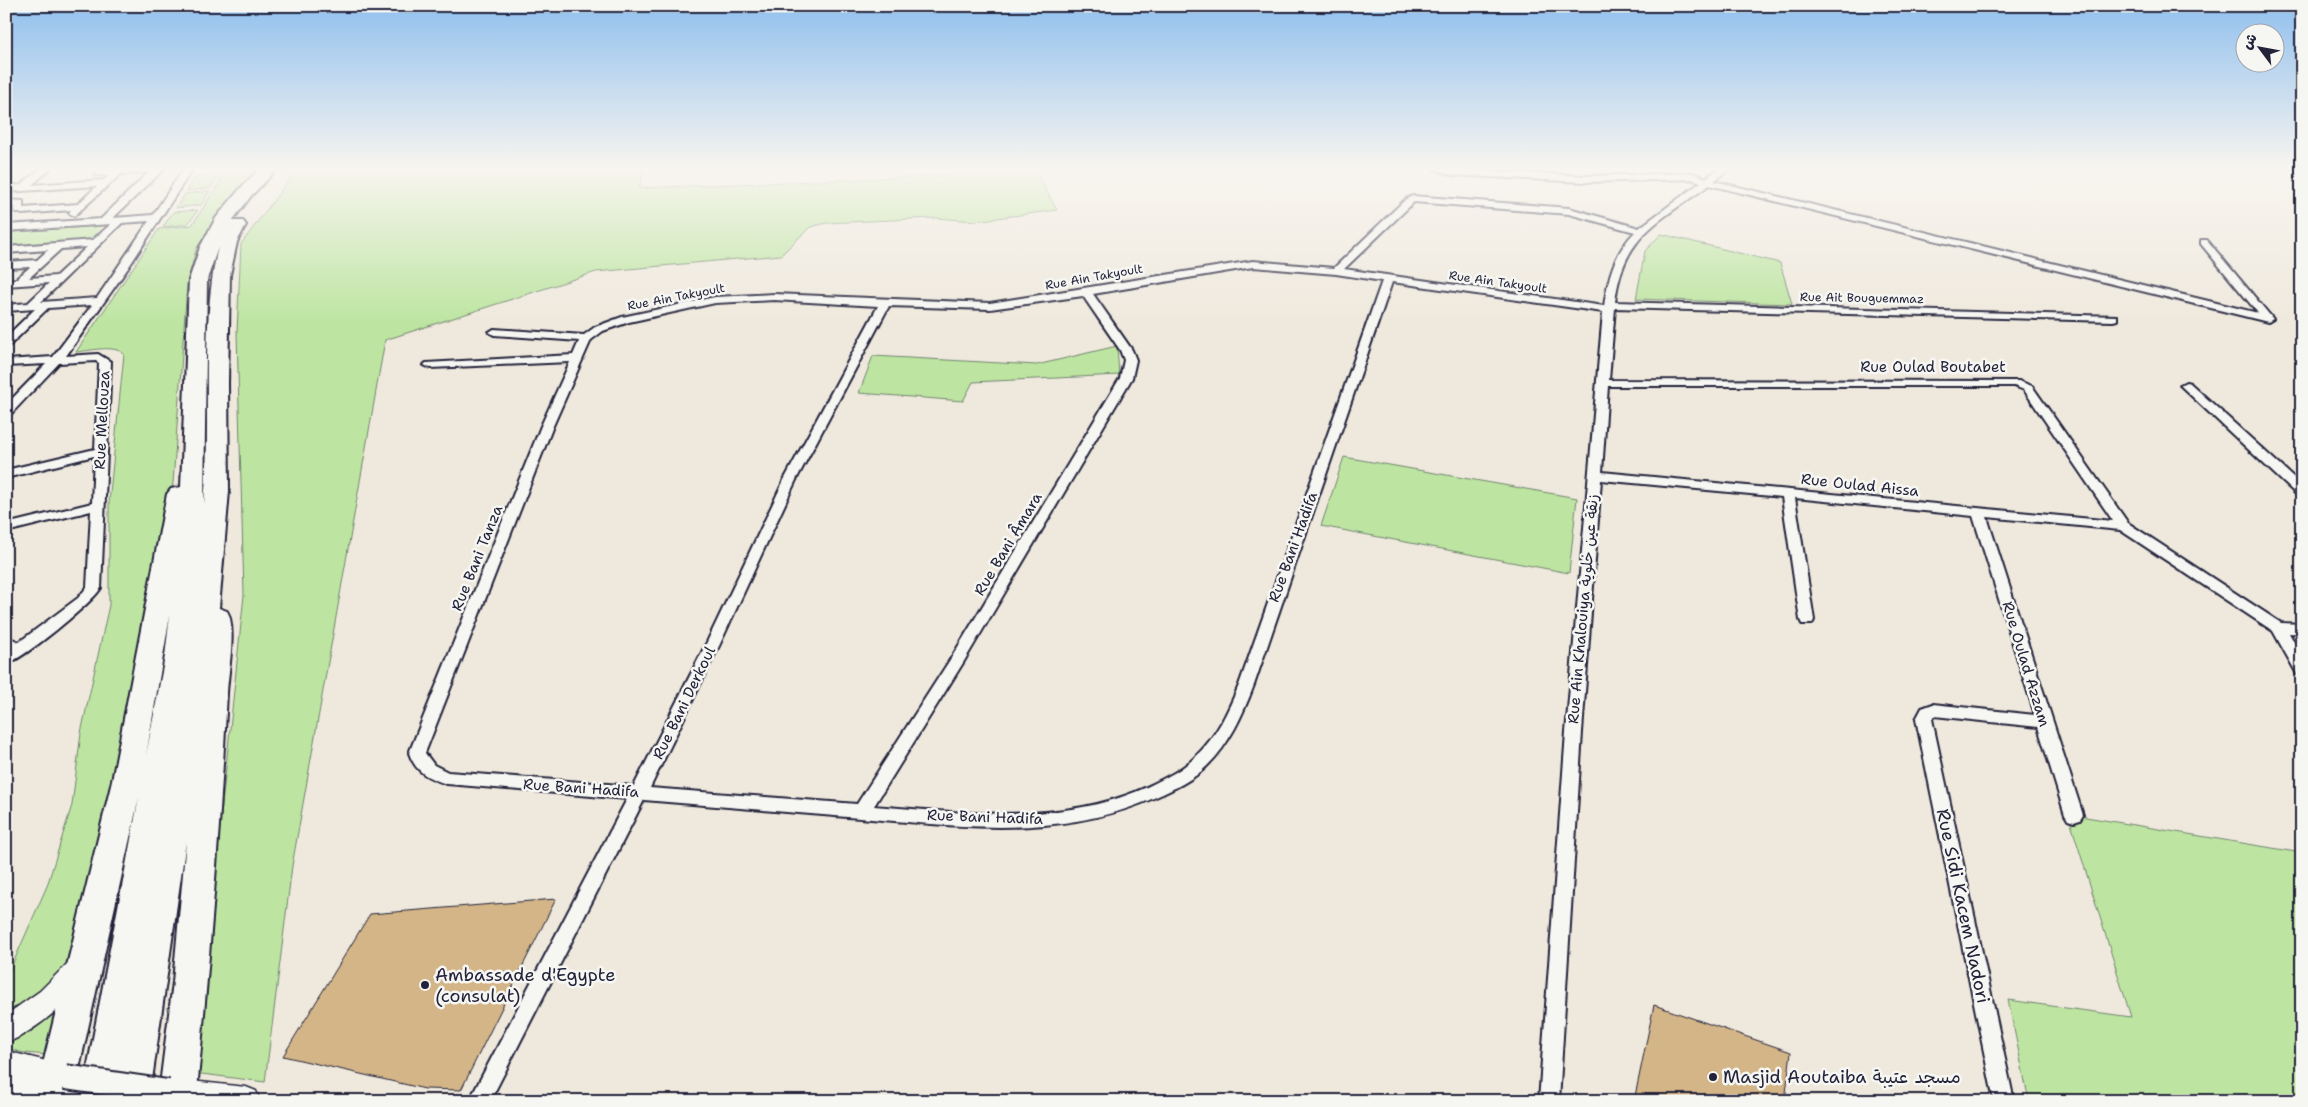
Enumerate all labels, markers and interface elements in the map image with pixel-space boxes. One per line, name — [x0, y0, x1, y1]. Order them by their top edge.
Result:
north arrow — [2236, 22, 2286, 72]
text: ش — [2237, 30, 2261, 52]
street label: Rue Ain Takyoult — [1044, 261, 1144, 293]
street label: Rue Ain Takyoult — [1448, 267, 1548, 297]
street label: Rue Ain Takyoult — [626, 280, 726, 314]
street label: Rue Ait Bouguemmaz — [1800, 289, 1924, 307]
street label: Rue Oulad Boutabet — [1860, 357, 2006, 377]
street label: Rue Mellouza — [89, 369, 115, 470]
street label: Rue Oulad Aissa — [1800, 469, 1921, 501]
street label: Rue Bani Âmara — [968, 488, 1047, 599]
street label: Rue Bani Hadifa — [1264, 488, 1322, 605]
street label: Rue Ain Khalouiya زنقة عين خلوية — [1563, 493, 1603, 725]
street label: Rue Bani Tanza — [447, 502, 508, 614]
street label: Rue Oulad Azzam — [1997, 599, 2055, 729]
street label: Rue Bani Derkoul — [648, 643, 720, 763]
street label: Rue Bani Hadifa — [522, 774, 640, 802]
street label: Rue Bani Hadifa — [927, 805, 1044, 829]
street label: Rue Sidi Kacem Nadori — [1931, 807, 1995, 1005]
place label: Ambassade d'Egypte (consulat) — [435, 963, 615, 1008]
marker: Ambassade d'Egypte (consulat) — [419, 979, 431, 991]
place label: Masjid Aoutaiba مسجد عتيبة — [1723, 1065, 1961, 1089]
marker: Masjid Aoutaiba مسجد عتيبة — [1707, 1071, 1719, 1083]

